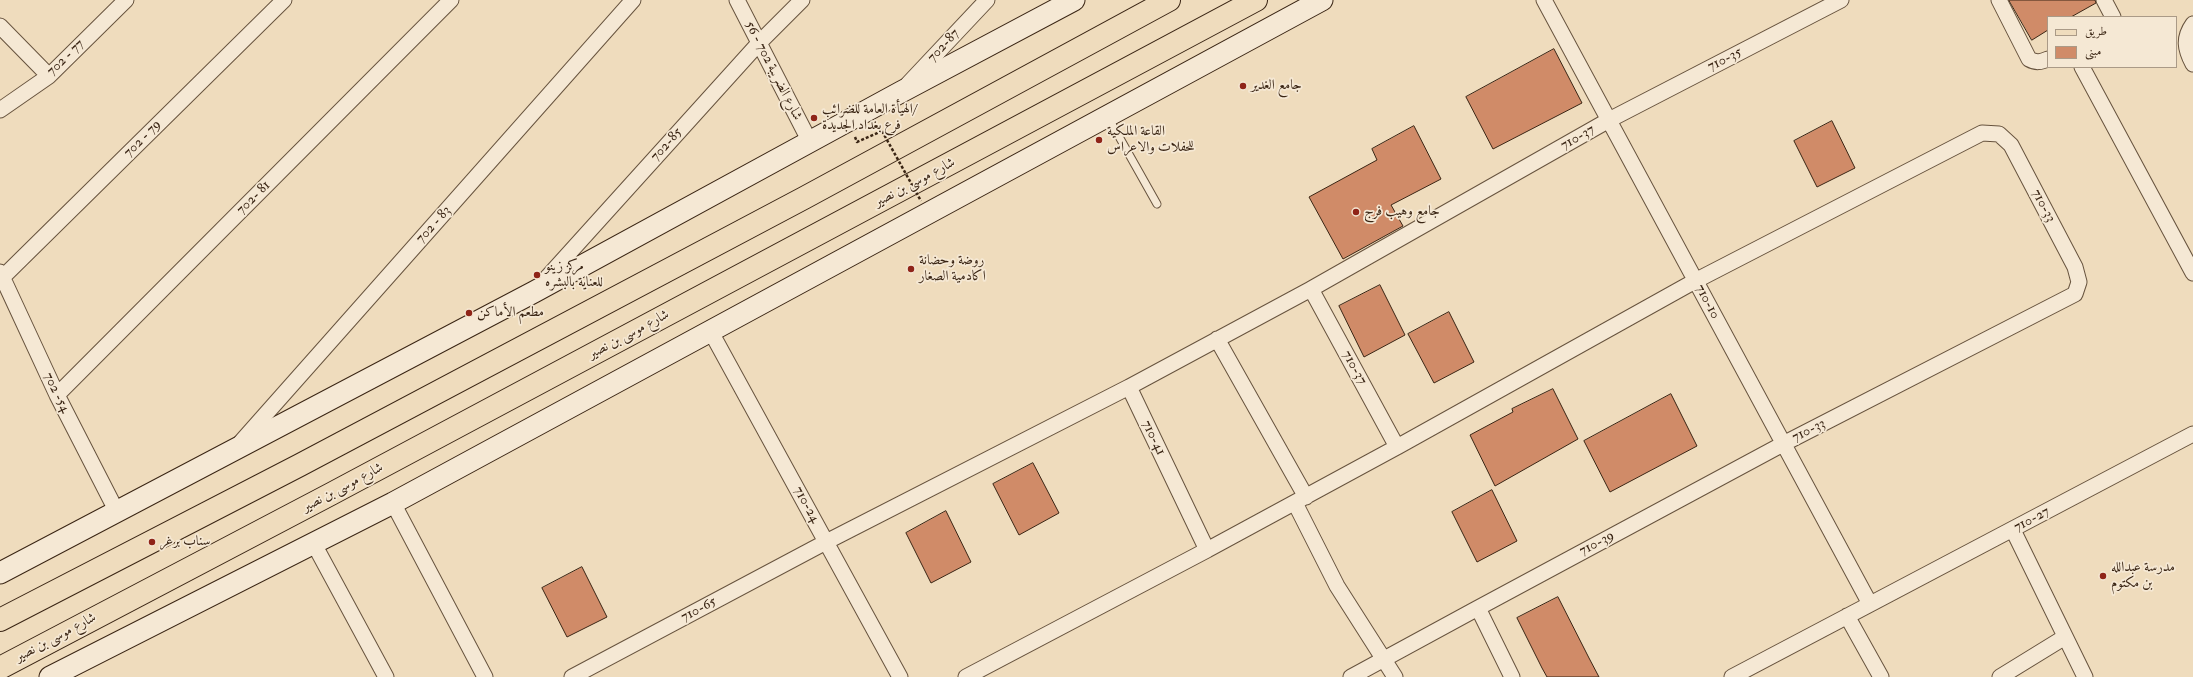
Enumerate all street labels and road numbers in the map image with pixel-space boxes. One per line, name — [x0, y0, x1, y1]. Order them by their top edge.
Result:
street label: شارع الضريبة 702 - 56 — [741, 19, 805, 123]
street label: 702-87 — [924, 26, 964, 66]
street label: 702 - 77 — [44, 36, 88, 80]
street label: 710-35 — [1705, 44, 1745, 76]
street label: 702 - 79 — [121, 117, 165, 161]
street label: 710-37 — [1558, 122, 1598, 154]
street label: 702-85 — [648, 125, 686, 165]
street label: شارع موسى بن نصير — [872, 155, 958, 211]
street label: 702- 81 — [234, 178, 274, 218]
street label: 710-33 — [2027, 187, 2059, 225]
street label: 702 - 83 — [413, 203, 455, 247]
street label: 710-10 — [1691, 282, 1723, 322]
street label: شارع موسى بن نصير — [586, 307, 672, 363]
street label: 710-37 — [1338, 348, 1370, 388]
street label: 702 -54 — [39, 370, 73, 416]
street label: 710-33 — [1790, 416, 1828, 446]
street label: 710-41 — [1137, 418, 1169, 458]
street label: شارع موسى بن نصير — [300, 460, 386, 516]
street label: 710-24 — [789, 484, 823, 526]
street label: 710-27 — [2011, 504, 2053, 536]
street label: 710-39 — [1577, 528, 1617, 560]
street label: 710-65 — [678, 594, 720, 626]
street label: شارع موسى بن نصير — [13, 610, 99, 666]

